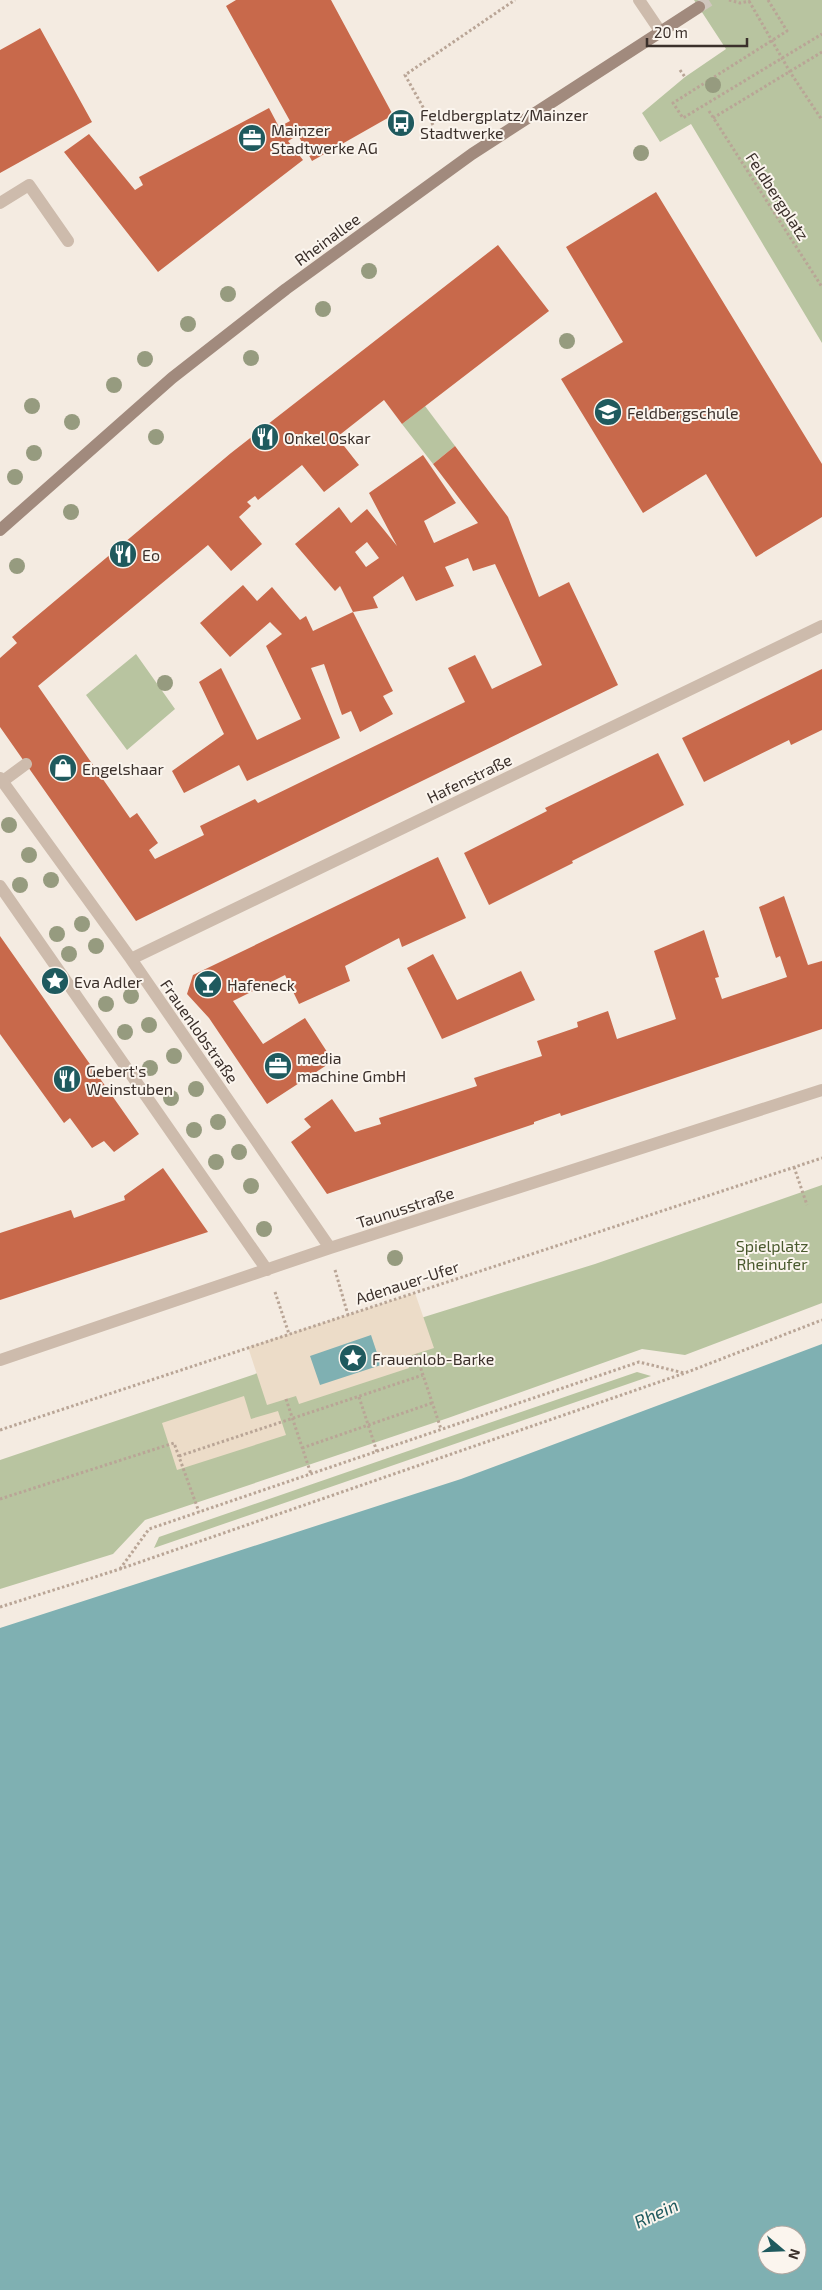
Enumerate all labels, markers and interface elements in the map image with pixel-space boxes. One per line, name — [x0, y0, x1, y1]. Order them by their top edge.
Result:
scale bar — [647, 15, 747, 47]
text: 20 m — [654, 23, 688, 41]
place label: Feldbergplatz/Mainzer Stadtwerke — [420, 105, 589, 142]
bus stop icon: Feldbergplatz/Mainzer Stadtwerke — [386, 108, 416, 138]
place label: Mainzer Stadtwerke AG — [271, 120, 378, 157]
office icon: Mainzer Stadtwerke AG — [237, 123, 267, 153]
street label: Feldbergplatz — [743, 148, 813, 244]
street label: Rheinallee — [290, 209, 364, 269]
school or university icon: Feldbergschule — [593, 397, 623, 427]
place label: Feldbergschule — [627, 403, 739, 422]
restaurant icon: Onkel Oskar — [250, 422, 280, 452]
place label: Onkel Oskar — [284, 428, 371, 447]
restaurant icon: Eo — [108, 539, 138, 569]
place label: Eo — [142, 545, 160, 564]
street label: Hafenstraße — [423, 749, 515, 807]
shop icon: Engelshaar — [48, 753, 78, 783]
place label: Engelshaar — [82, 759, 164, 778]
place icon: Eva Adler — [40, 966, 70, 996]
bar icon: Hafeneck — [193, 969, 223, 999]
place label: Eva Adler — [74, 972, 143, 991]
street label: Frauenlobstraße — [157, 975, 243, 1087]
place label: Hafeneck — [227, 975, 295, 994]
place label: media machine GmbH — [297, 1048, 406, 1085]
office icon: media machine GmbH — [263, 1051, 293, 1081]
place label: Gebert's Weinstuben — [86, 1061, 173, 1098]
restaurant icon: Gebert's Weinstuben — [52, 1064, 82, 1094]
street label: Taunusstraße — [354, 1182, 456, 1232]
park label: Spielplatz Rheinufer — [736, 1236, 808, 1273]
street label: Adenauer-Ufer — [353, 1256, 462, 1308]
place icon: Frauenlob-Barke — [338, 1343, 368, 1373]
place label: Frauenlob-Barke — [372, 1349, 494, 1368]
water label: Rhein — [630, 2193, 682, 2233]
north arrow — [757, 2225, 807, 2275]
text: N — [785, 2247, 804, 2262]

